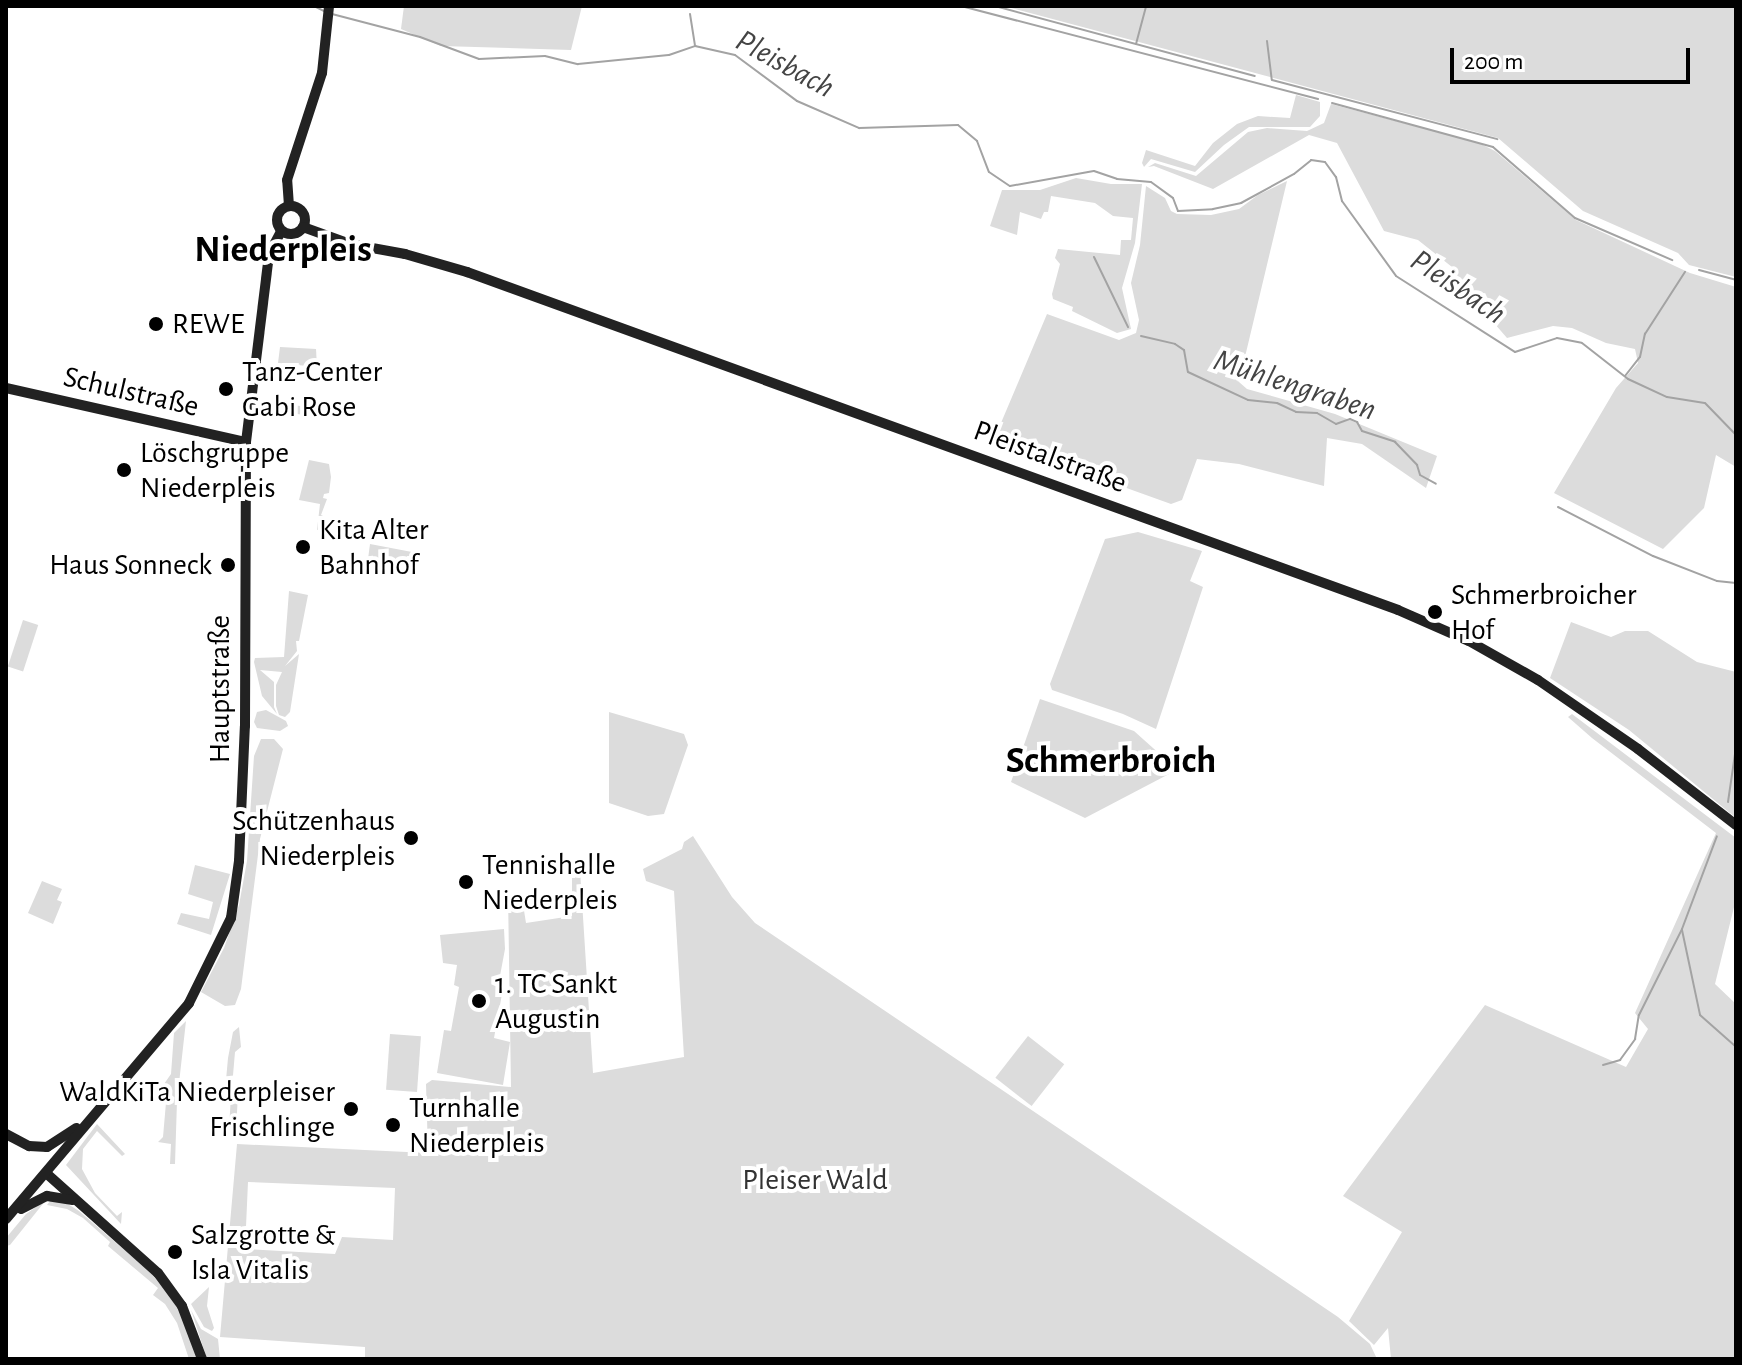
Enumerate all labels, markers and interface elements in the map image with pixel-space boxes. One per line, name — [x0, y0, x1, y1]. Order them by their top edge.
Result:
water label: Pleisbach — [729, 21, 841, 107]
scale bar — [1454, 32, 1694, 82]
text: 200 m — [1464, 50, 1523, 74]
district label: Niederpleis — [194, 228, 372, 274]
water label: Pleisbach — [1403, 241, 1513, 333]
place label: REWE — [172, 306, 244, 342]
marker: REWE — [147, 315, 165, 333]
water label: Mühlengraben — [1209, 341, 1381, 429]
place label: Tanz-Center Gabi Rose — [242, 354, 382, 424]
street label: Schulstraße — [60, 359, 202, 425]
marker: Tanz-Center Gabi Rose — [217, 380, 235, 398]
street label: Pleistalstraße — [968, 413, 1132, 501]
place label: Löschgruppe Niederpleis — [140, 435, 289, 506]
marker: Löschgruppe Niederpleis — [115, 461, 133, 479]
place label: Kita Alter Bahnhof — [319, 512, 428, 582]
marker: Kita Alter Bahnhof — [294, 538, 312, 556]
place label: Haus Sonneck — [49, 547, 212, 583]
marker: Haus Sonneck — [219, 556, 237, 574]
place label: Schmerbroicher Hof — [1451, 577, 1636, 648]
marker: Schmerbroicher Hof — [1426, 603, 1444, 621]
street label: Hauptstraße — [202, 615, 238, 763]
district label: Schmerbroich — [1006, 739, 1216, 785]
place label: Schützenhaus Niederpleis — [232, 803, 395, 874]
marker: Schützenhaus Niederpleis — [402, 829, 420, 847]
place label: Tennishalle Niederpleis — [482, 847, 618, 918]
marker: Tennishalle Niederpleis — [457, 873, 475, 891]
place label: 1. TC Sankt Augustin — [495, 966, 617, 1036]
marker: 1. TC Sankt Augustin — [470, 992, 488, 1010]
place label: WaldKiTa Niederpleiser Frischlinge — [59, 1074, 335, 1144]
place label: Turnhalle Niederpleis — [409, 1090, 545, 1160]
marker: WaldKiTa Niederpleiser Frischlinge — [342, 1100, 360, 1118]
marker: Turnhalle Niederpleis — [384, 1116, 402, 1134]
park label: Pleiser Wald — [742, 1162, 888, 1198]
place label: Salzgrotte & Isla Vitalis — [191, 1217, 336, 1288]
marker: Salzgrotte & Isla Vitalis — [166, 1243, 184, 1261]

